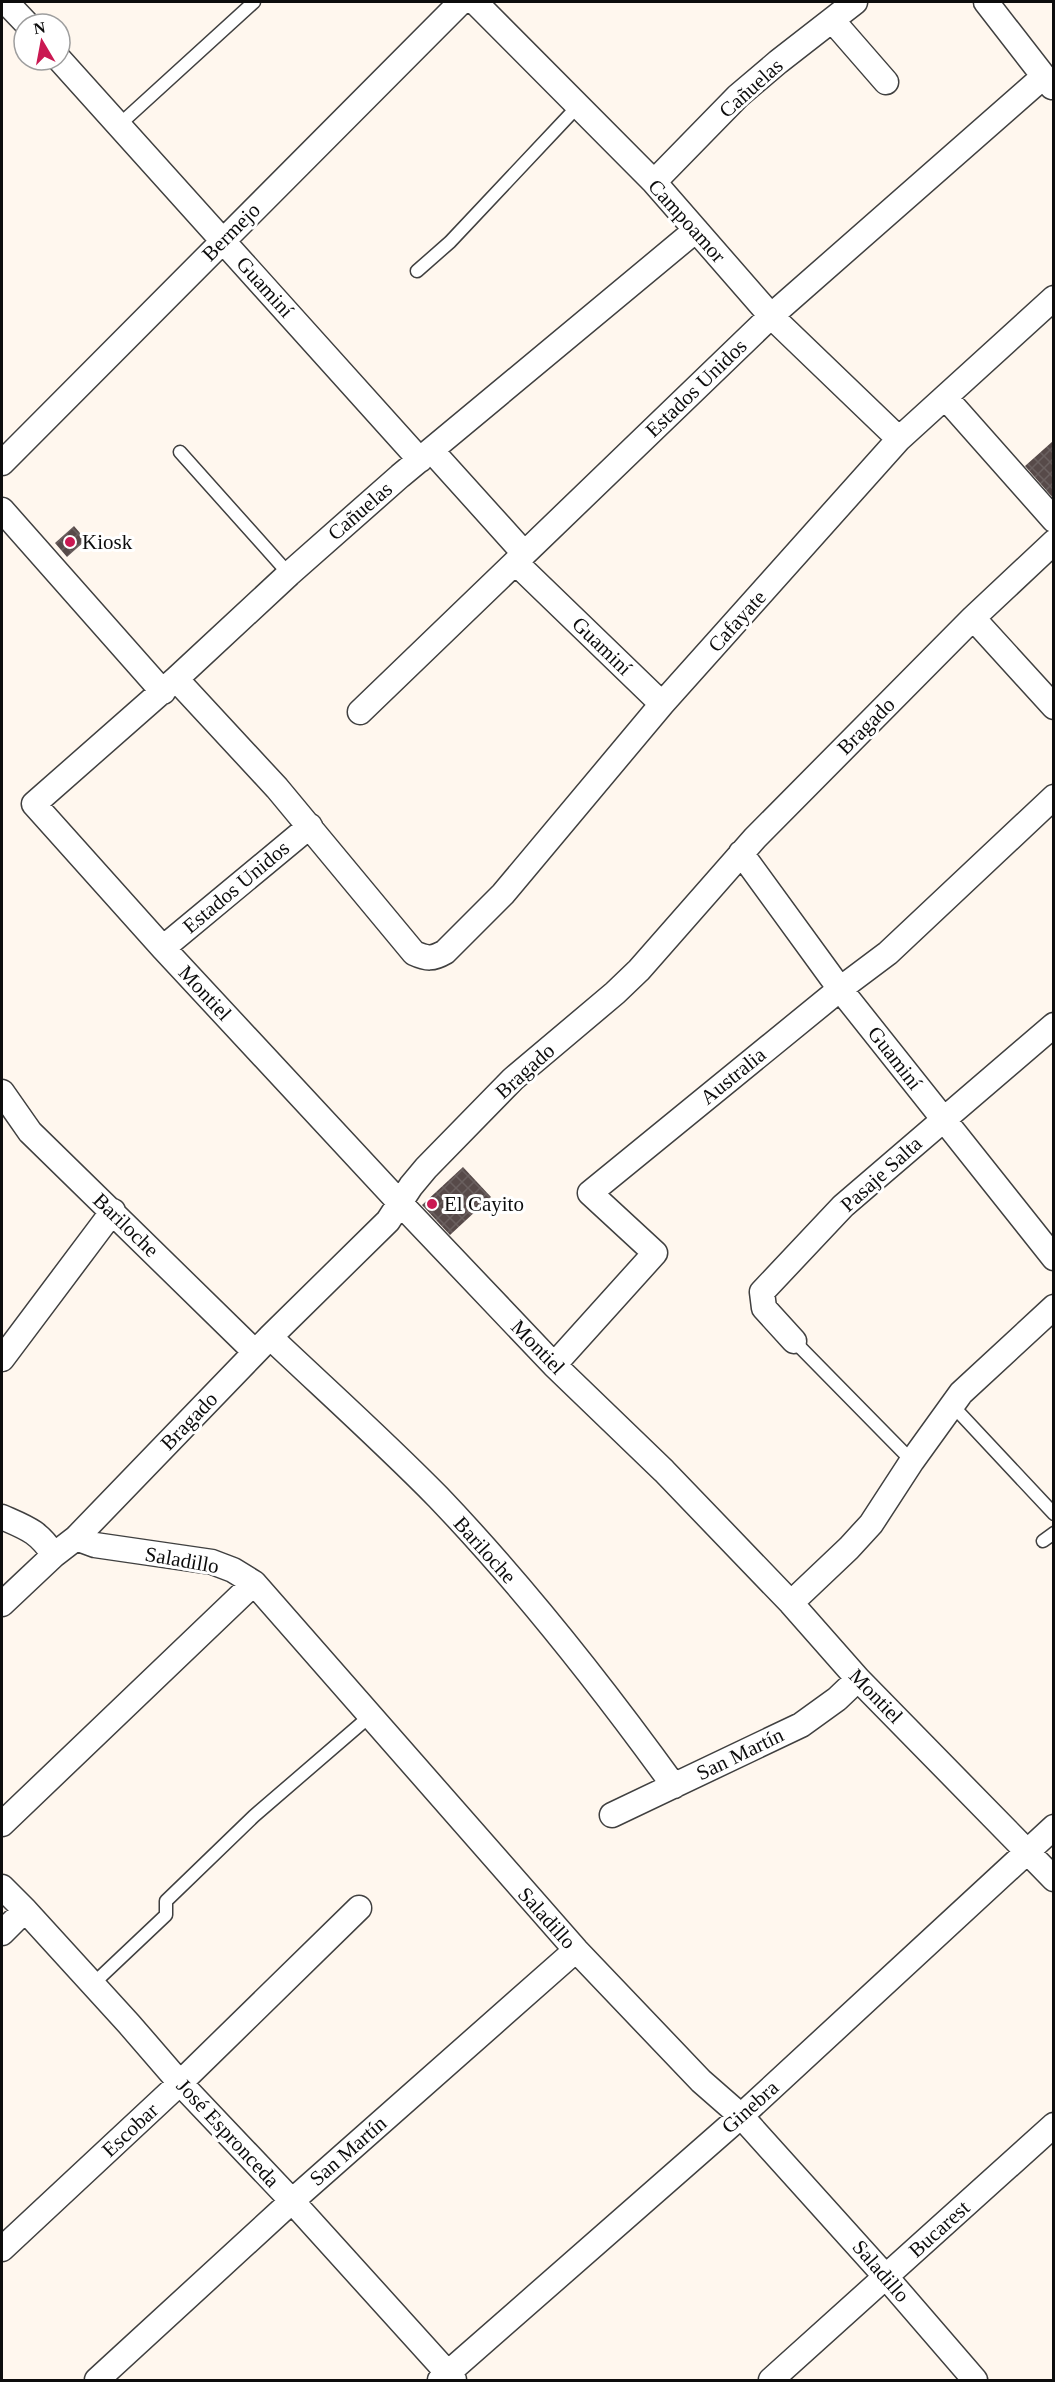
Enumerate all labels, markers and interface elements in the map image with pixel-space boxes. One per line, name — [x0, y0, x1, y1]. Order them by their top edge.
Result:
north arrow — [12, 12, 72, 72]
text: N — [32, 18, 47, 37]
street label: Cañuelas — [714, 53, 788, 123]
street label: Campoamor — [643, 174, 731, 268]
street label: Bermejo — [197, 198, 265, 266]
street label: Guaminí — [231, 252, 299, 322]
street label: Estados Unidos — [640, 334, 752, 442]
street label: Cañuelas — [323, 477, 397, 545]
place label: Kiosk — [82, 530, 133, 554]
marker: Kiosk — [63, 535, 77, 549]
street label: Cafayate — [703, 585, 771, 657]
street label: Guaminí — [567, 612, 637, 680]
street label: Bragado — [832, 692, 900, 760]
street label: Estados Unidos — [178, 836, 294, 938]
street label: Montiel — [174, 960, 237, 1026]
street label: Guaminí — [863, 1022, 927, 1094]
street label: Bragado — [491, 1038, 559, 1104]
street label: Australia — [696, 1042, 771, 1110]
street label: Pasaje Salta — [835, 1131, 927, 1217]
street label: Bariloche — [88, 1188, 164, 1262]
place label: El Cayito — [444, 1192, 524, 1216]
marker: El Cayito — [425, 1197, 439, 1211]
street label: Montiel — [506, 1315, 570, 1379]
street label: Bragado — [156, 1387, 222, 1455]
street label: Bariloche — [449, 1512, 521, 1588]
street label: Saladillo — [143, 1542, 221, 1578]
street label: Montiel — [844, 1664, 908, 1728]
street label: San Martín — [693, 1722, 788, 1785]
street label: Saladillo — [513, 1882, 581, 1954]
street label: José Espronceda — [172, 2074, 285, 2193]
street label: Ginebra — [717, 2075, 784, 2139]
street label: Escobar — [97, 2098, 163, 2162]
street label: San Martín — [305, 2111, 392, 2191]
street label: Bucarest — [904, 2195, 974, 2263]
street label: Saladillo — [847, 2235, 915, 2307]

